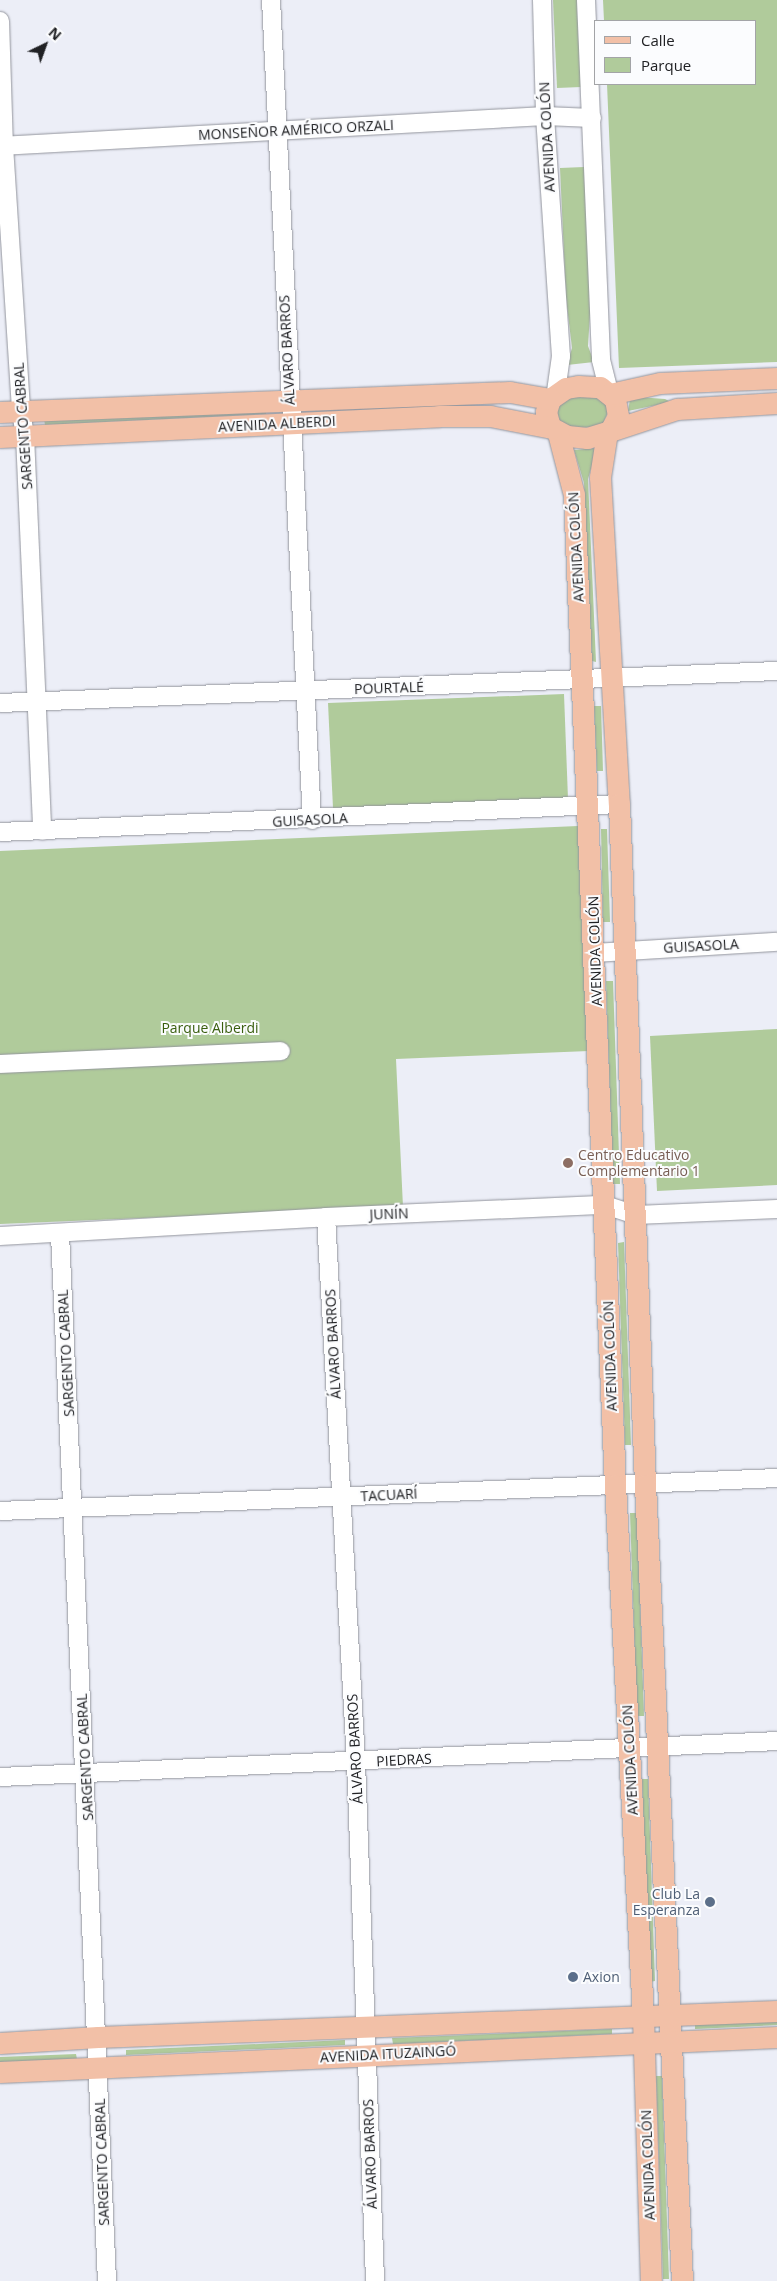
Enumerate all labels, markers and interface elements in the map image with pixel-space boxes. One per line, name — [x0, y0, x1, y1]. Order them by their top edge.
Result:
north arrow — [20, 20, 70, 70]
legend — [594, 20, 757, 85]
text: N — [45, 23, 66, 44]
text: Calle — [641, 30, 675, 50]
text: Parque — [641, 55, 691, 75]
street label: AVENIDA COLÓN — [536, 81, 558, 193]
street label: MONSEÑOR AMÉRICO ORZALI — [198, 116, 394, 144]
street label: ÁLVARO BARROS — [276, 295, 298, 405]
street label: SARGENTO CABRAL — [10, 362, 36, 490]
street label: AVENIDA ALBERDI — [218, 413, 336, 435]
street label: AVENIDA COLÓN — [565, 491, 587, 603]
street label: POURTALÉ — [354, 678, 424, 698]
street label: GUISASOLA — [272, 810, 348, 830]
street label: AVENIDA COLÓN — [585, 895, 605, 1007]
street label: GUISASOLA — [663, 936, 739, 956]
park label: Parque Alberdi — [161, 1020, 259, 1036]
place label: Centro Educativo Complementario 1 — [578, 1147, 700, 1180]
marker: Centro Educativo Complementario 1 — [562, 1157, 574, 1169]
street label: JUNÍN — [369, 1205, 409, 1223]
street label: SARGENTO CABRAL — [54, 1289, 78, 1417]
street label: ÁLVARO BARROS — [322, 1289, 344, 1399]
street label: AVENIDA COLÓN — [600, 1300, 620, 1412]
street label: TACUARÍ — [360, 1485, 418, 1505]
street label: SARGENTO CABRAL — [73, 1693, 97, 1821]
street label: ÁLVARO BARROS — [344, 1694, 366, 1804]
street label: AVENIDA COLÓN — [619, 1704, 641, 1816]
street label: PIEDRAS — [376, 1750, 432, 1770]
place label: Club La Esperanza — [633, 1886, 700, 1918]
marker: Club La Esperanza — [704, 1896, 716, 1908]
place label: Axion — [583, 1969, 620, 1985]
marker: Axion — [567, 1971, 579, 1983]
street label: AVENIDA ITUZAINGÓ — [320, 2042, 456, 2066]
street label: SARGENTO CABRAL — [91, 2098, 113, 2226]
street label: ÁLVARO BARROS — [360, 2099, 380, 2209]
street label: AVENIDA COLÓN — [638, 2109, 658, 2221]

